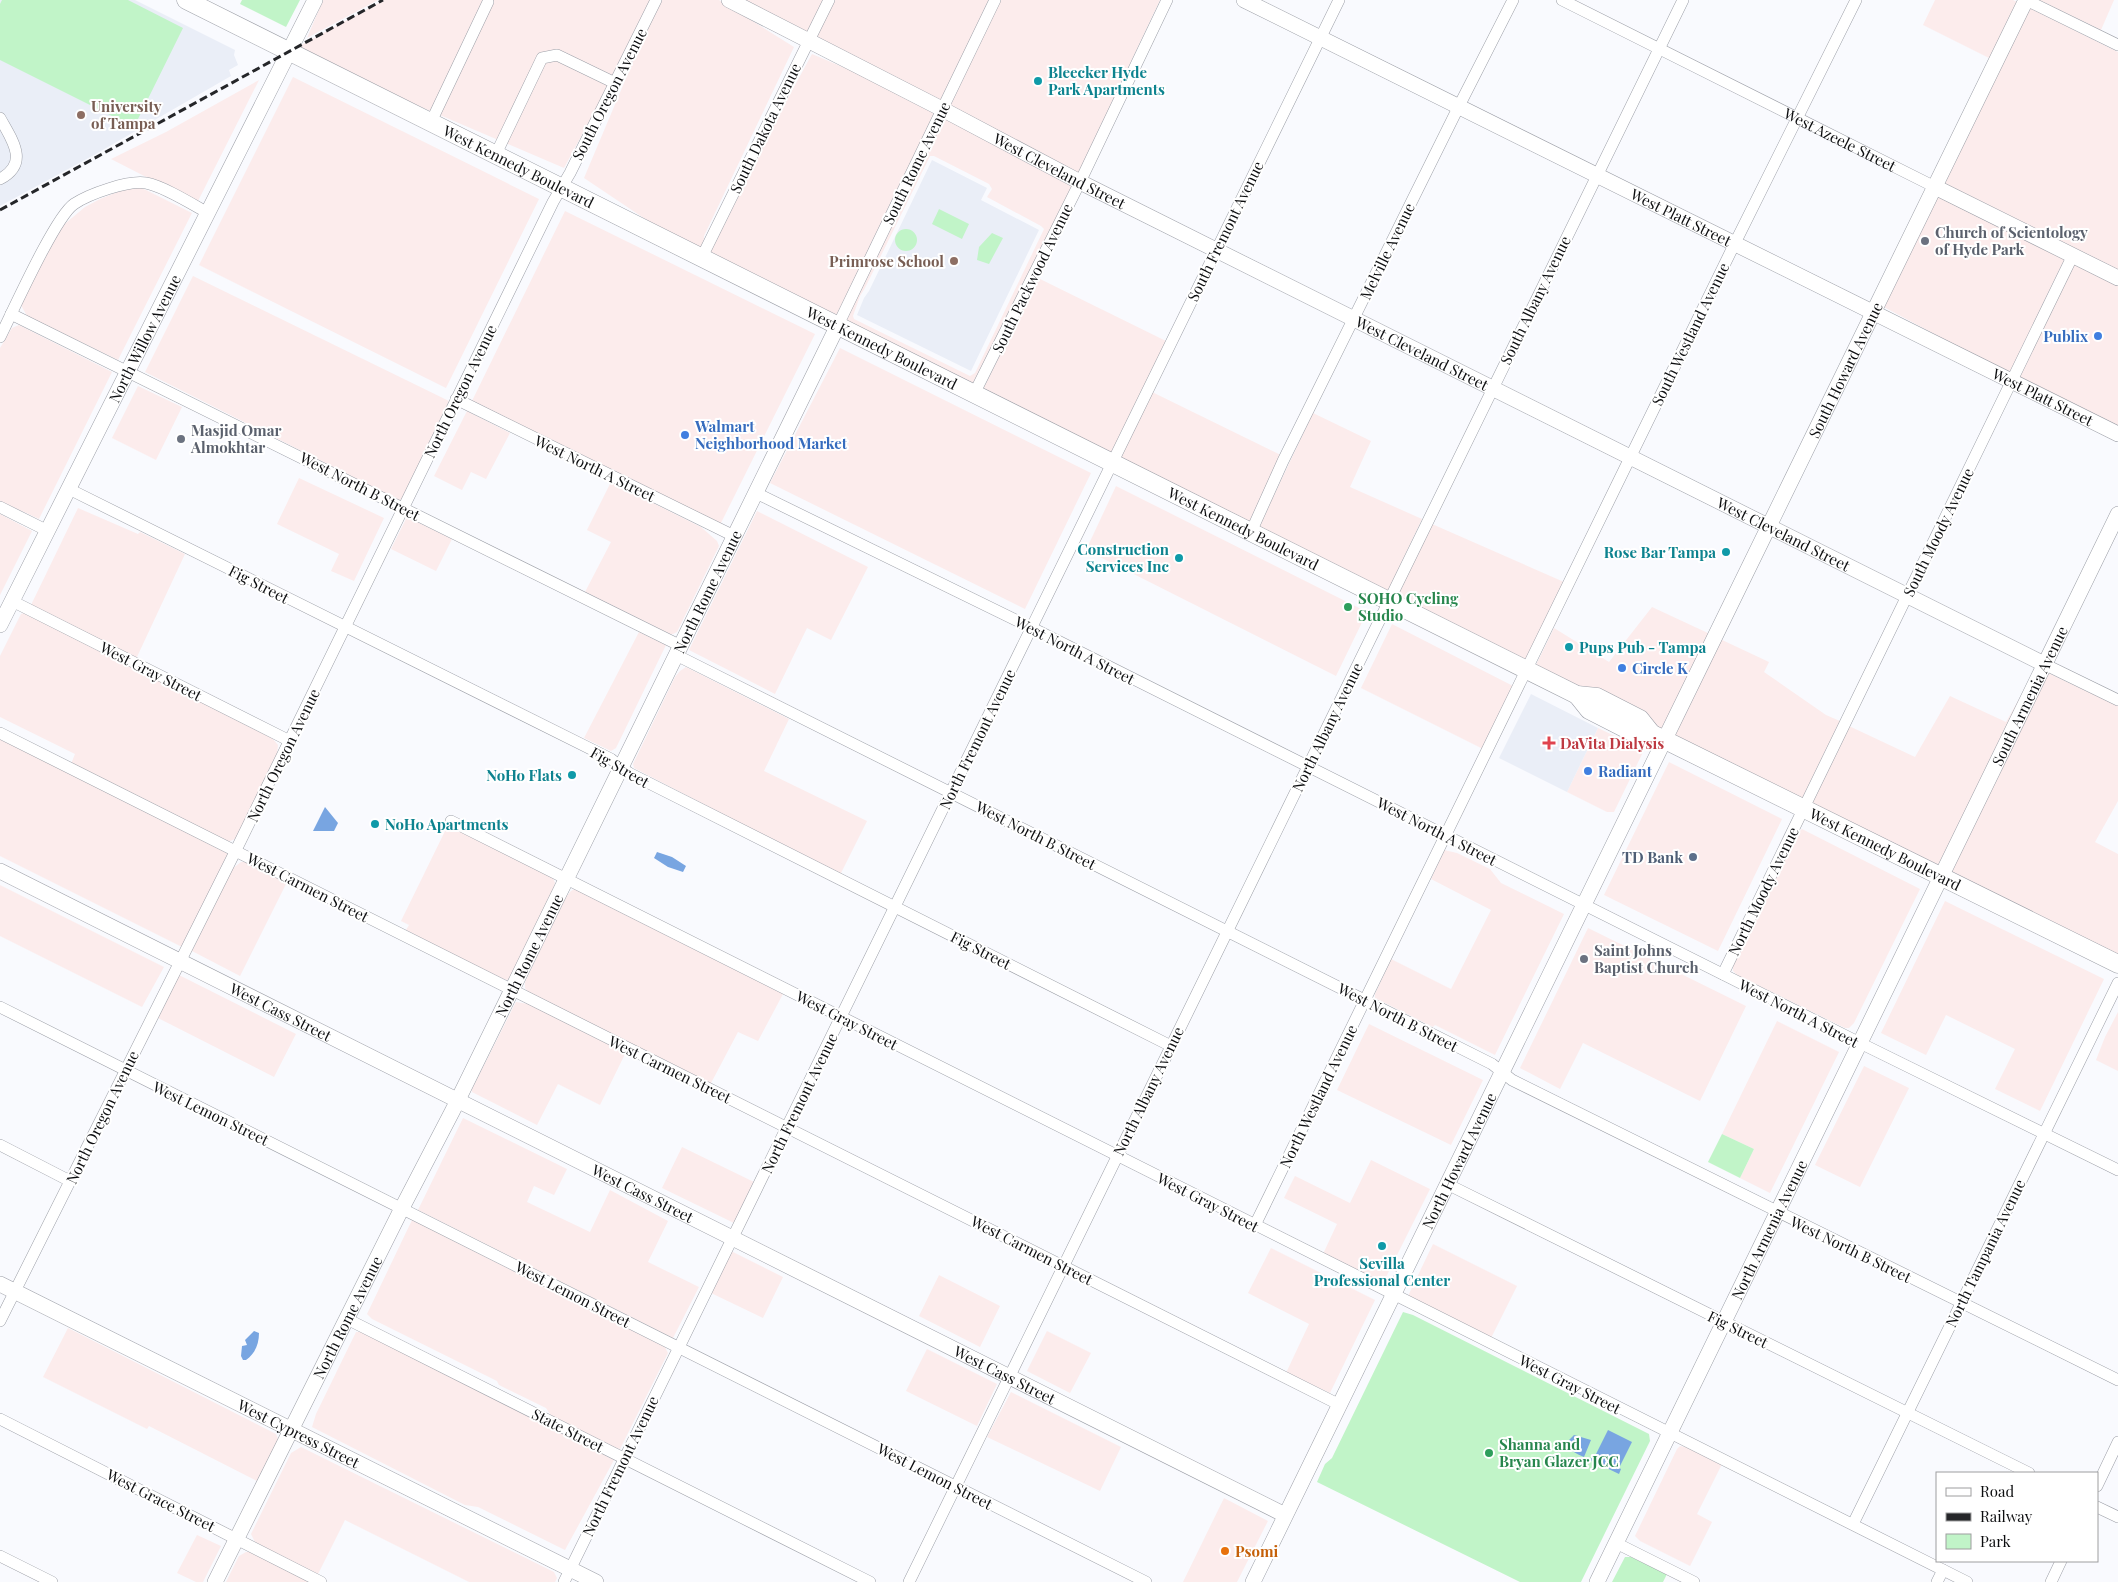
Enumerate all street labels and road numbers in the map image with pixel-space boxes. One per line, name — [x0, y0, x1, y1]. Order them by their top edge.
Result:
street label: South Oregon Avenue — [567, 25, 651, 163]
street label: South Dakota Avenue — [725, 60, 805, 196]
street label: South Rome Avenue — [878, 98, 954, 228]
street label: West Azeele Street — [1780, 102, 1900, 176]
street label: West Kennedy Boulevard — [439, 120, 598, 212]
street label: West Cleveland Street — [989, 128, 1129, 213]
street label: South Fremont Avenue — [1182, 158, 1268, 304]
street label: West Platt Street — [1627, 183, 1735, 251]
street label: Melville Avenue — [1355, 199, 1419, 303]
street label: South Packwood Avenue — [987, 200, 1077, 356]
street label: South Albany Avenue — [1495, 232, 1575, 368]
street label: South Westland Avenue — [1647, 259, 1733, 409]
street label: North Willow Avenue — [104, 271, 185, 406]
street label: South Howard Avenue — [1804, 299, 1887, 441]
street label: West Kennedy Boulevard — [802, 301, 961, 394]
street label: West Cleveland Street — [1352, 311, 1493, 395]
street label: North Oregon Avenue — [419, 321, 501, 461]
street label: West Platt Street — [1988, 363, 2097, 430]
street label: West North A Street — [531, 430, 659, 506]
street label: West North B Street — [296, 447, 424, 525]
street label: South Moody Avenue — [1898, 464, 1978, 600]
street label: West Kennedy Boulevard — [1164, 482, 1322, 574]
street label: West Cleveland Street — [1713, 492, 1854, 576]
street label: North Rome Avenue — [669, 527, 746, 657]
street label: Fig Street — [226, 560, 293, 608]
street label: West North A Street — [1011, 611, 1139, 689]
street label: South Armenia Avenue — [1987, 623, 2072, 769]
street label: West Gray Street — [96, 636, 206, 706]
street label: North Albany Avenue — [1287, 659, 1367, 795]
street label: North Fremont Avenue — [934, 665, 1020, 813]
street label: North Oregon Avenue — [242, 685, 324, 825]
street label: Fig Street — [587, 742, 654, 792]
street label: West North A Street — [1373, 792, 1501, 870]
street label: West North B Street — [972, 796, 1100, 874]
street label: West Kennedy Boulevard — [1806, 803, 1965, 895]
street label: North Moody Avenue — [1723, 823, 1803, 959]
street label: West Carmen Street — [243, 847, 373, 927]
street label: North Rome Avenue — [490, 890, 568, 1020]
street label: Fig Street — [948, 926, 1015, 974]
street label: West North A Street — [1735, 974, 1863, 1052]
street label: West Cass Street — [226, 977, 335, 1046]
street label: West North B Street — [1334, 978, 1462, 1056]
street label: West Gray Street — [792, 985, 902, 1055]
street label: North Westland Avenue — [1275, 1021, 1361, 1171]
street label: North Albany Avenue — [1108, 1023, 1188, 1159]
street label: North Fremont Avenue — [756, 1029, 842, 1177]
street label: West Carmen Street — [605, 1030, 735, 1108]
street label: North Oregon Avenue — [61, 1047, 143, 1187]
street label: West Lemon Street — [149, 1076, 273, 1150]
street label: North Howard Avenue — [1417, 1089, 1501, 1232]
street label: North Armenia Avenue — [1726, 1156, 1811, 1303]
street label: West Cass Street — [588, 1159, 697, 1227]
street label: West Gray Street — [1153, 1167, 1263, 1237]
street label: North Tampania Avenue — [1940, 1176, 2030, 1330]
street label: West Carmen Street — [967, 1210, 1097, 1290]
street label: West North B Street — [1786, 1211, 1915, 1287]
street label: North Rome Avenue — [308, 1252, 386, 1382]
street label: West Lemon Street — [511, 1256, 635, 1332]
street label: Fig Street — [1704, 1306, 1772, 1353]
street label: West Cass Street — [950, 1340, 1060, 1409]
street label: West Gray Street — [1515, 1349, 1625, 1419]
street label: North Fremont Avenue — [577, 1392, 663, 1540]
street label: West Cypress Street — [234, 1394, 364, 1473]
street label: State Street — [529, 1403, 608, 1457]
street label: West Lemon Street — [873, 1438, 997, 1514]
street label: West Grace Street — [102, 1464, 219, 1536]

